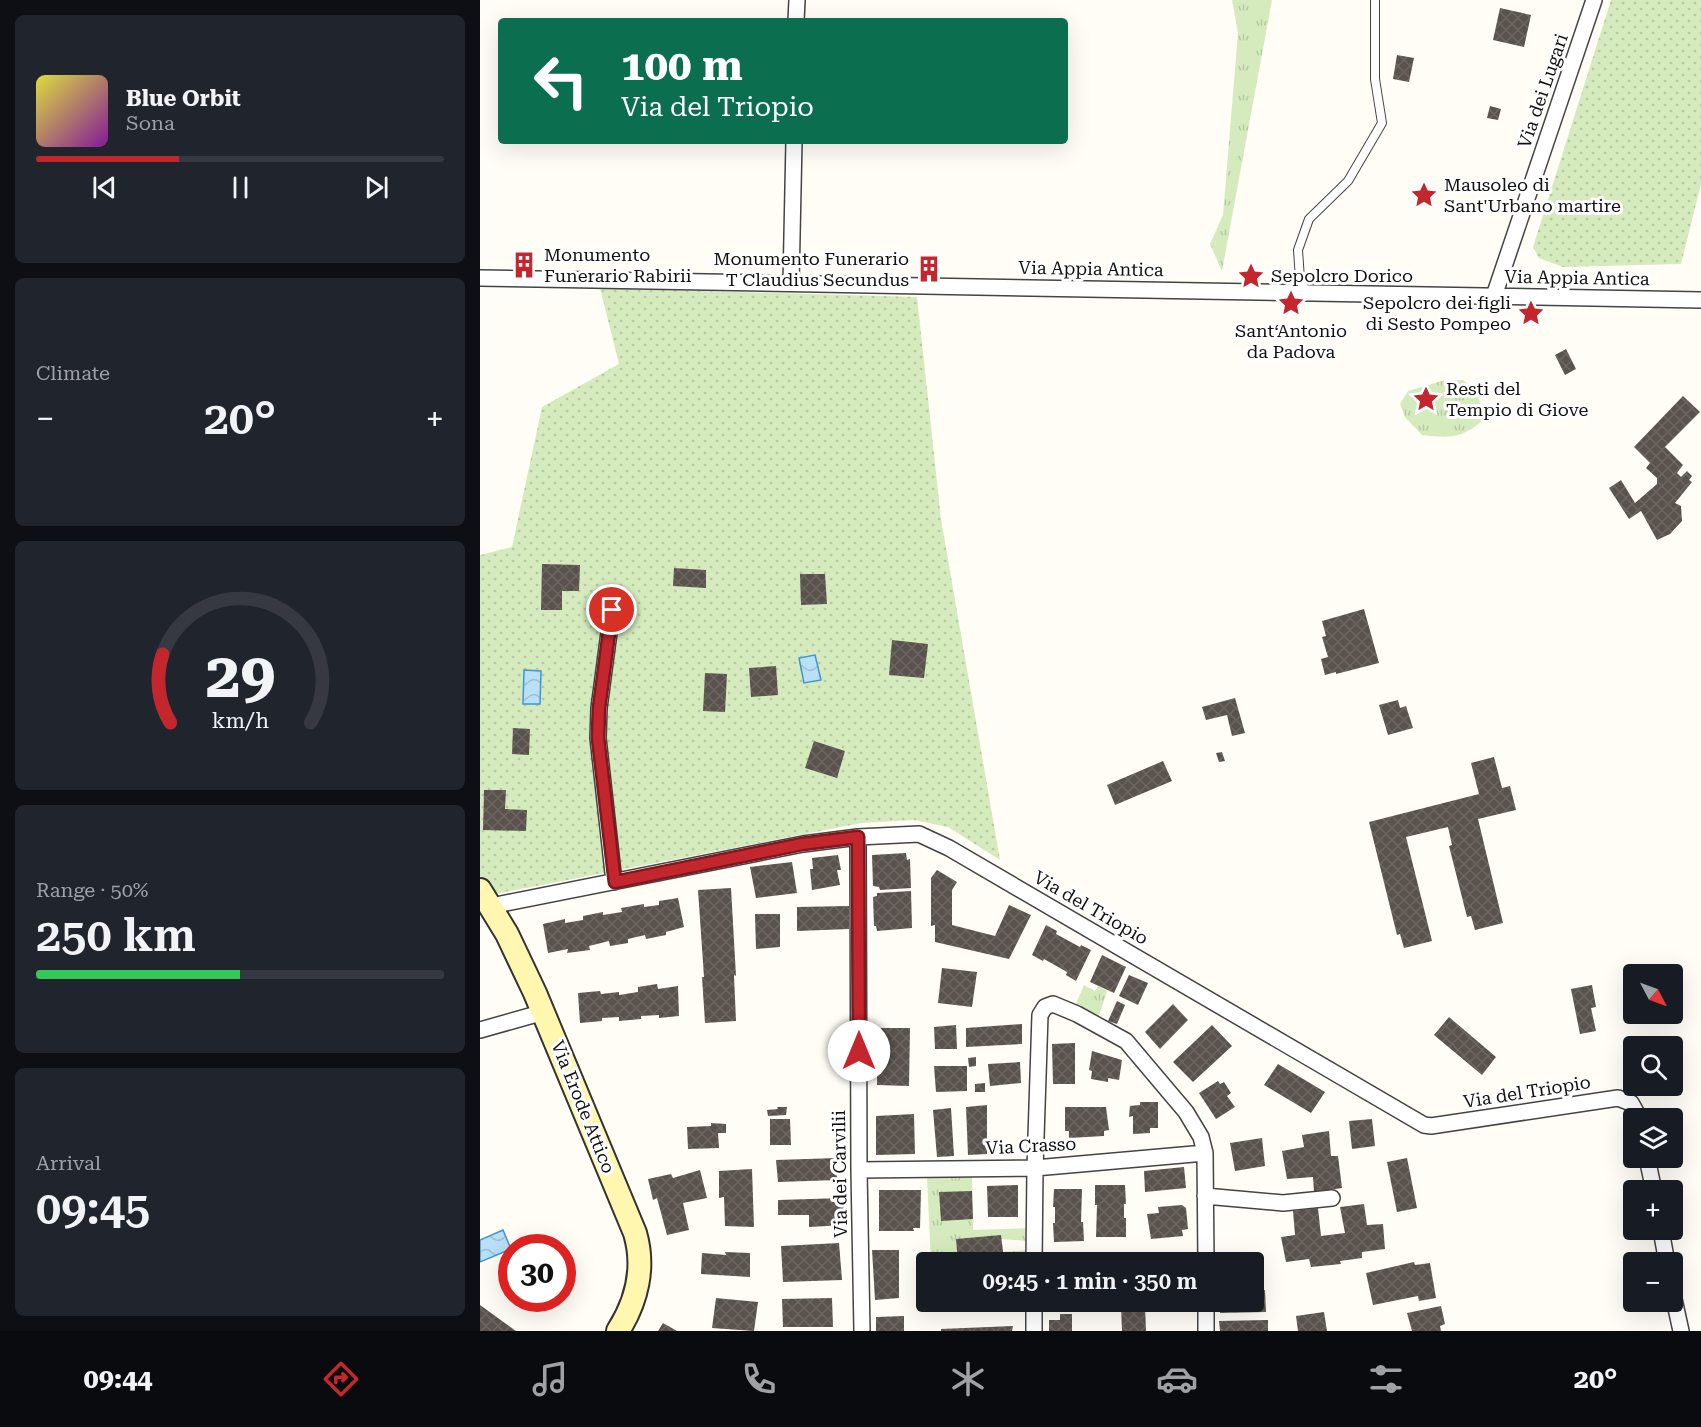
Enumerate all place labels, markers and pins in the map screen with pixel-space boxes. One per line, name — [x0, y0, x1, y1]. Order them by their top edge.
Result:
place label: Mausoleo di Sant'Urbano martire — [1444, 174, 1621, 216]
place icon: Mausoleo di Sant'Urbano martire — [1409, 180, 1439, 210]
place label: Monumento Funerario Rabirii — [544, 244, 692, 286]
place label: Monumento Funerario T Claudius Secundus — [714, 248, 909, 290]
building icon: Monumento Funerario Rabirii — [509, 250, 539, 280]
building icon: Monumento Funerario T Claudius Secundus — [914, 254, 944, 284]
place icon: Sepolcro Dorico — [1236, 261, 1266, 291]
place label: Sepolcro Dorico — [1271, 265, 1413, 286]
place icon: Sant‘Antonio da Padova — [1276, 288, 1306, 318]
place label: Sepolcro dei figli di Sesto Pompeo — [1363, 292, 1511, 334]
place icon: Sepolcro dei figli di Sesto Pompeo — [1516, 298, 1546, 328]
place label: Sant‘Antonio da Padova — [1235, 320, 1347, 362]
place label: Resti del Tempio di Giove — [1446, 378, 1589, 420]
place icon: Resti del Tempio di Giove — [1411, 384, 1441, 414]
pin — [586, 584, 637, 635]

